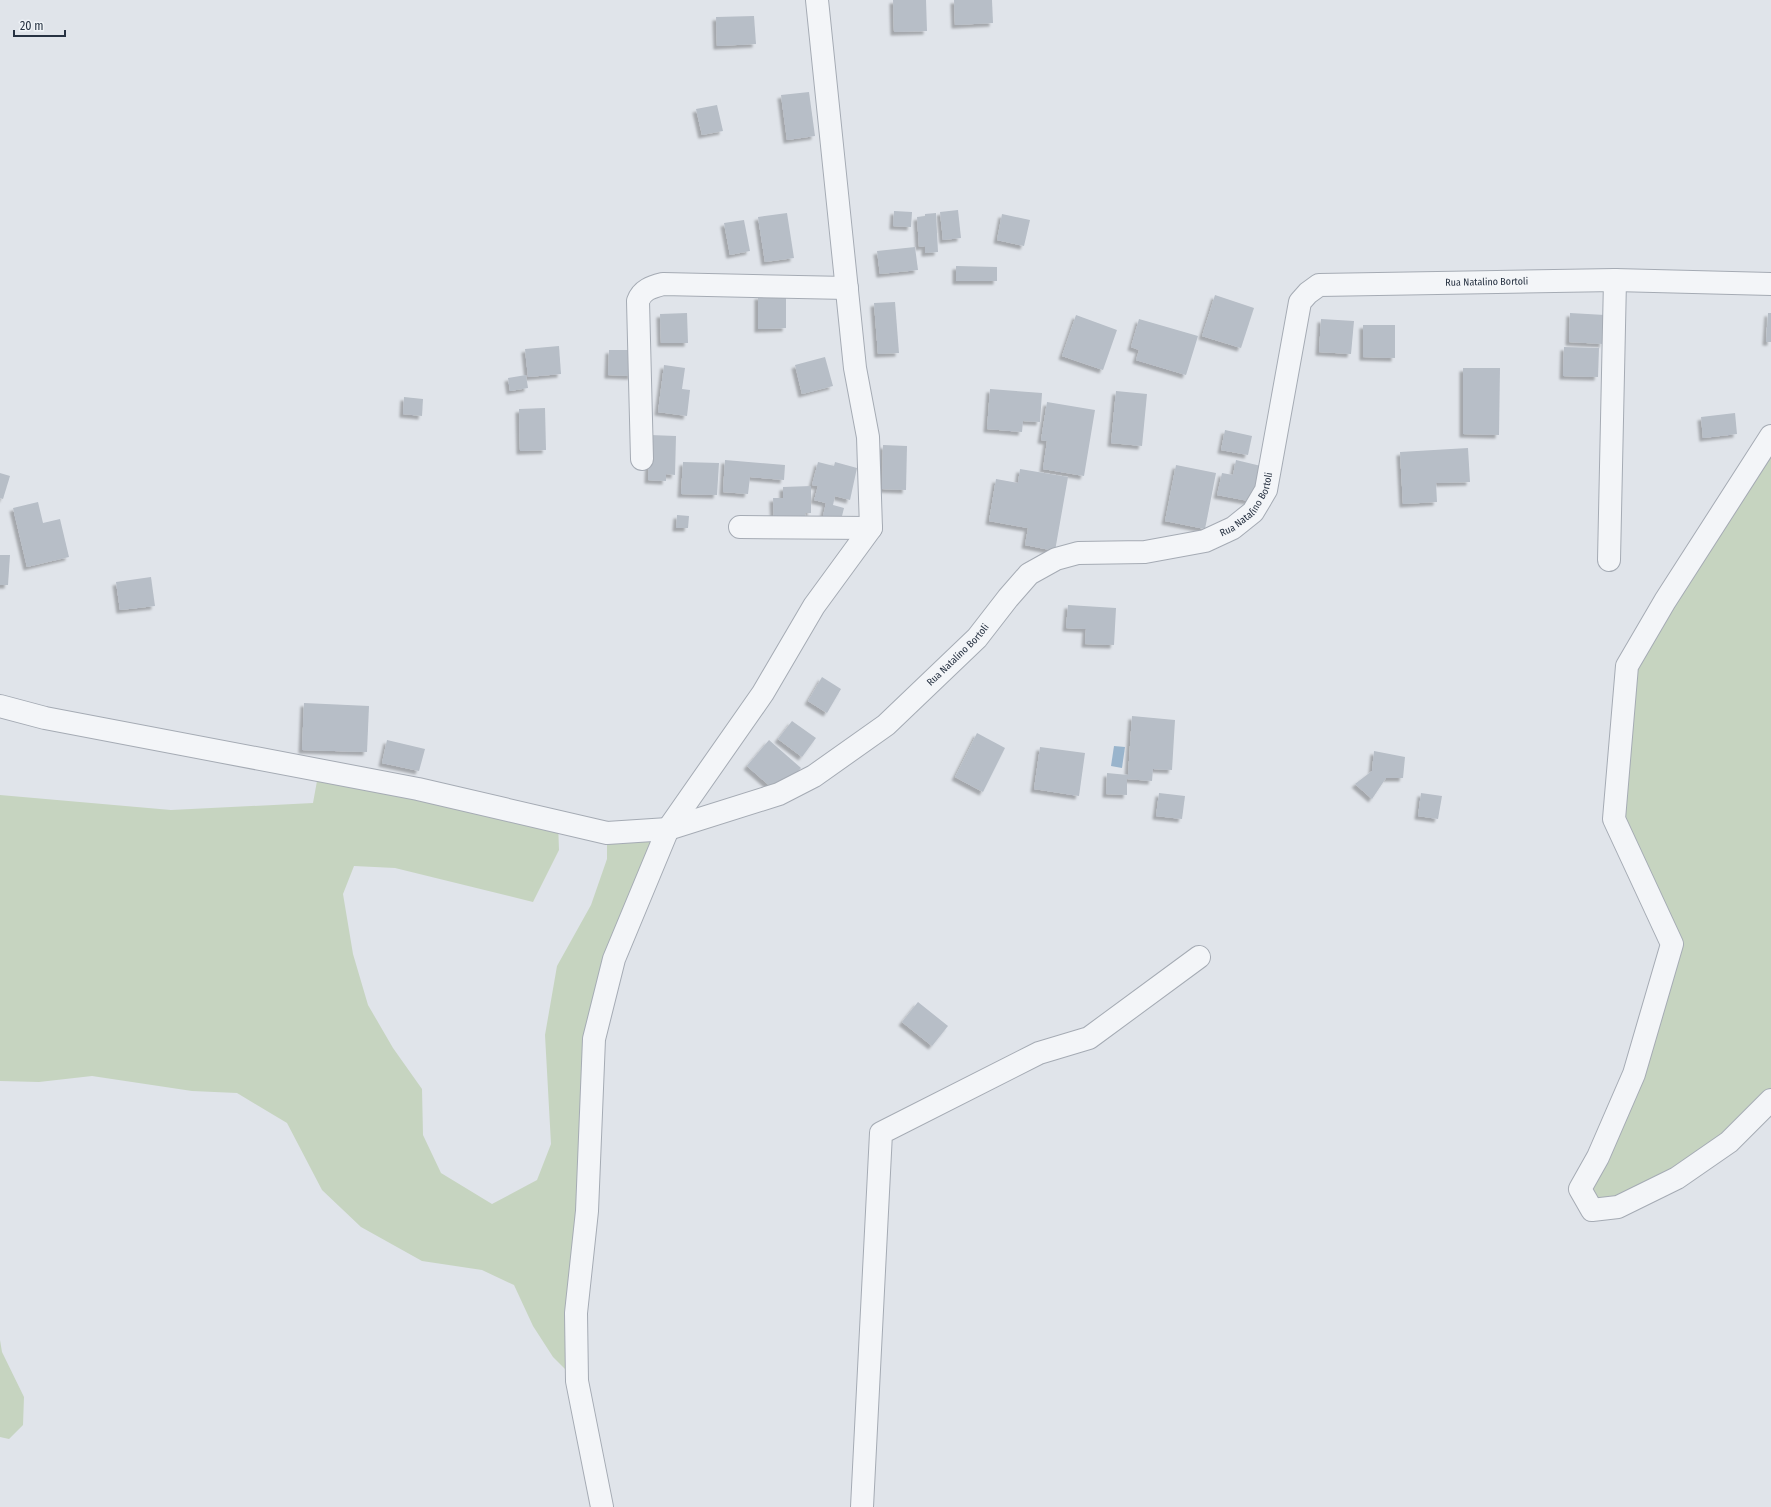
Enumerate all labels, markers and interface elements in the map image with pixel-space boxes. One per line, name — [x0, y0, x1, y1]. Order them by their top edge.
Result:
scale bar — [14, 12, 65, 38]
text: 20 m — [20, 19, 44, 33]
street label: Rua Natalino Bortoli — [1445, 275, 1528, 289]
street label: Rua Natalino Bortoli — [1218, 471, 1275, 539]
street label: Rua Natalino Bortoli — [925, 622, 992, 688]

